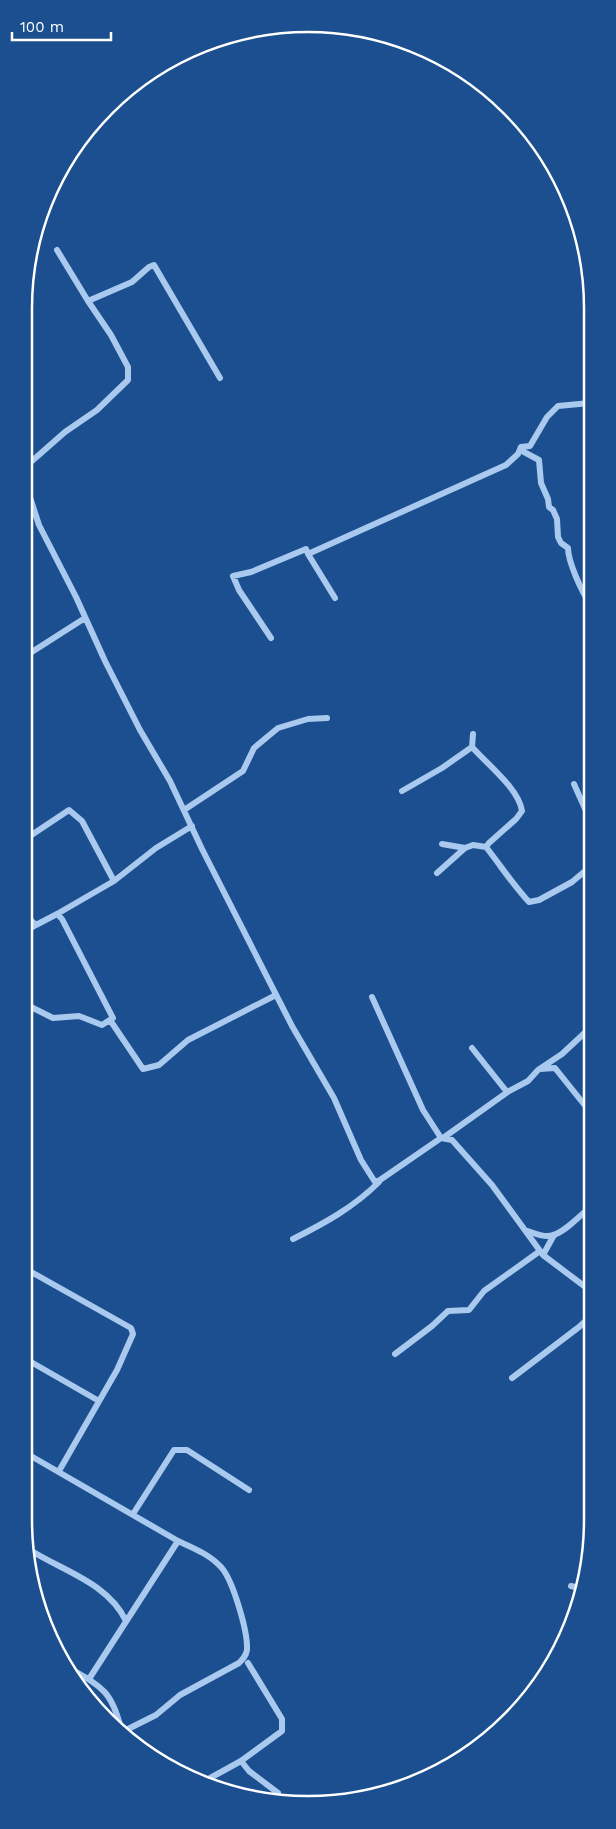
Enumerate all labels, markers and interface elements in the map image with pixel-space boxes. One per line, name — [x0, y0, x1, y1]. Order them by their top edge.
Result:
scale bar — [12, 10, 111, 42]
text: 100 m — [20, 18, 64, 36]

